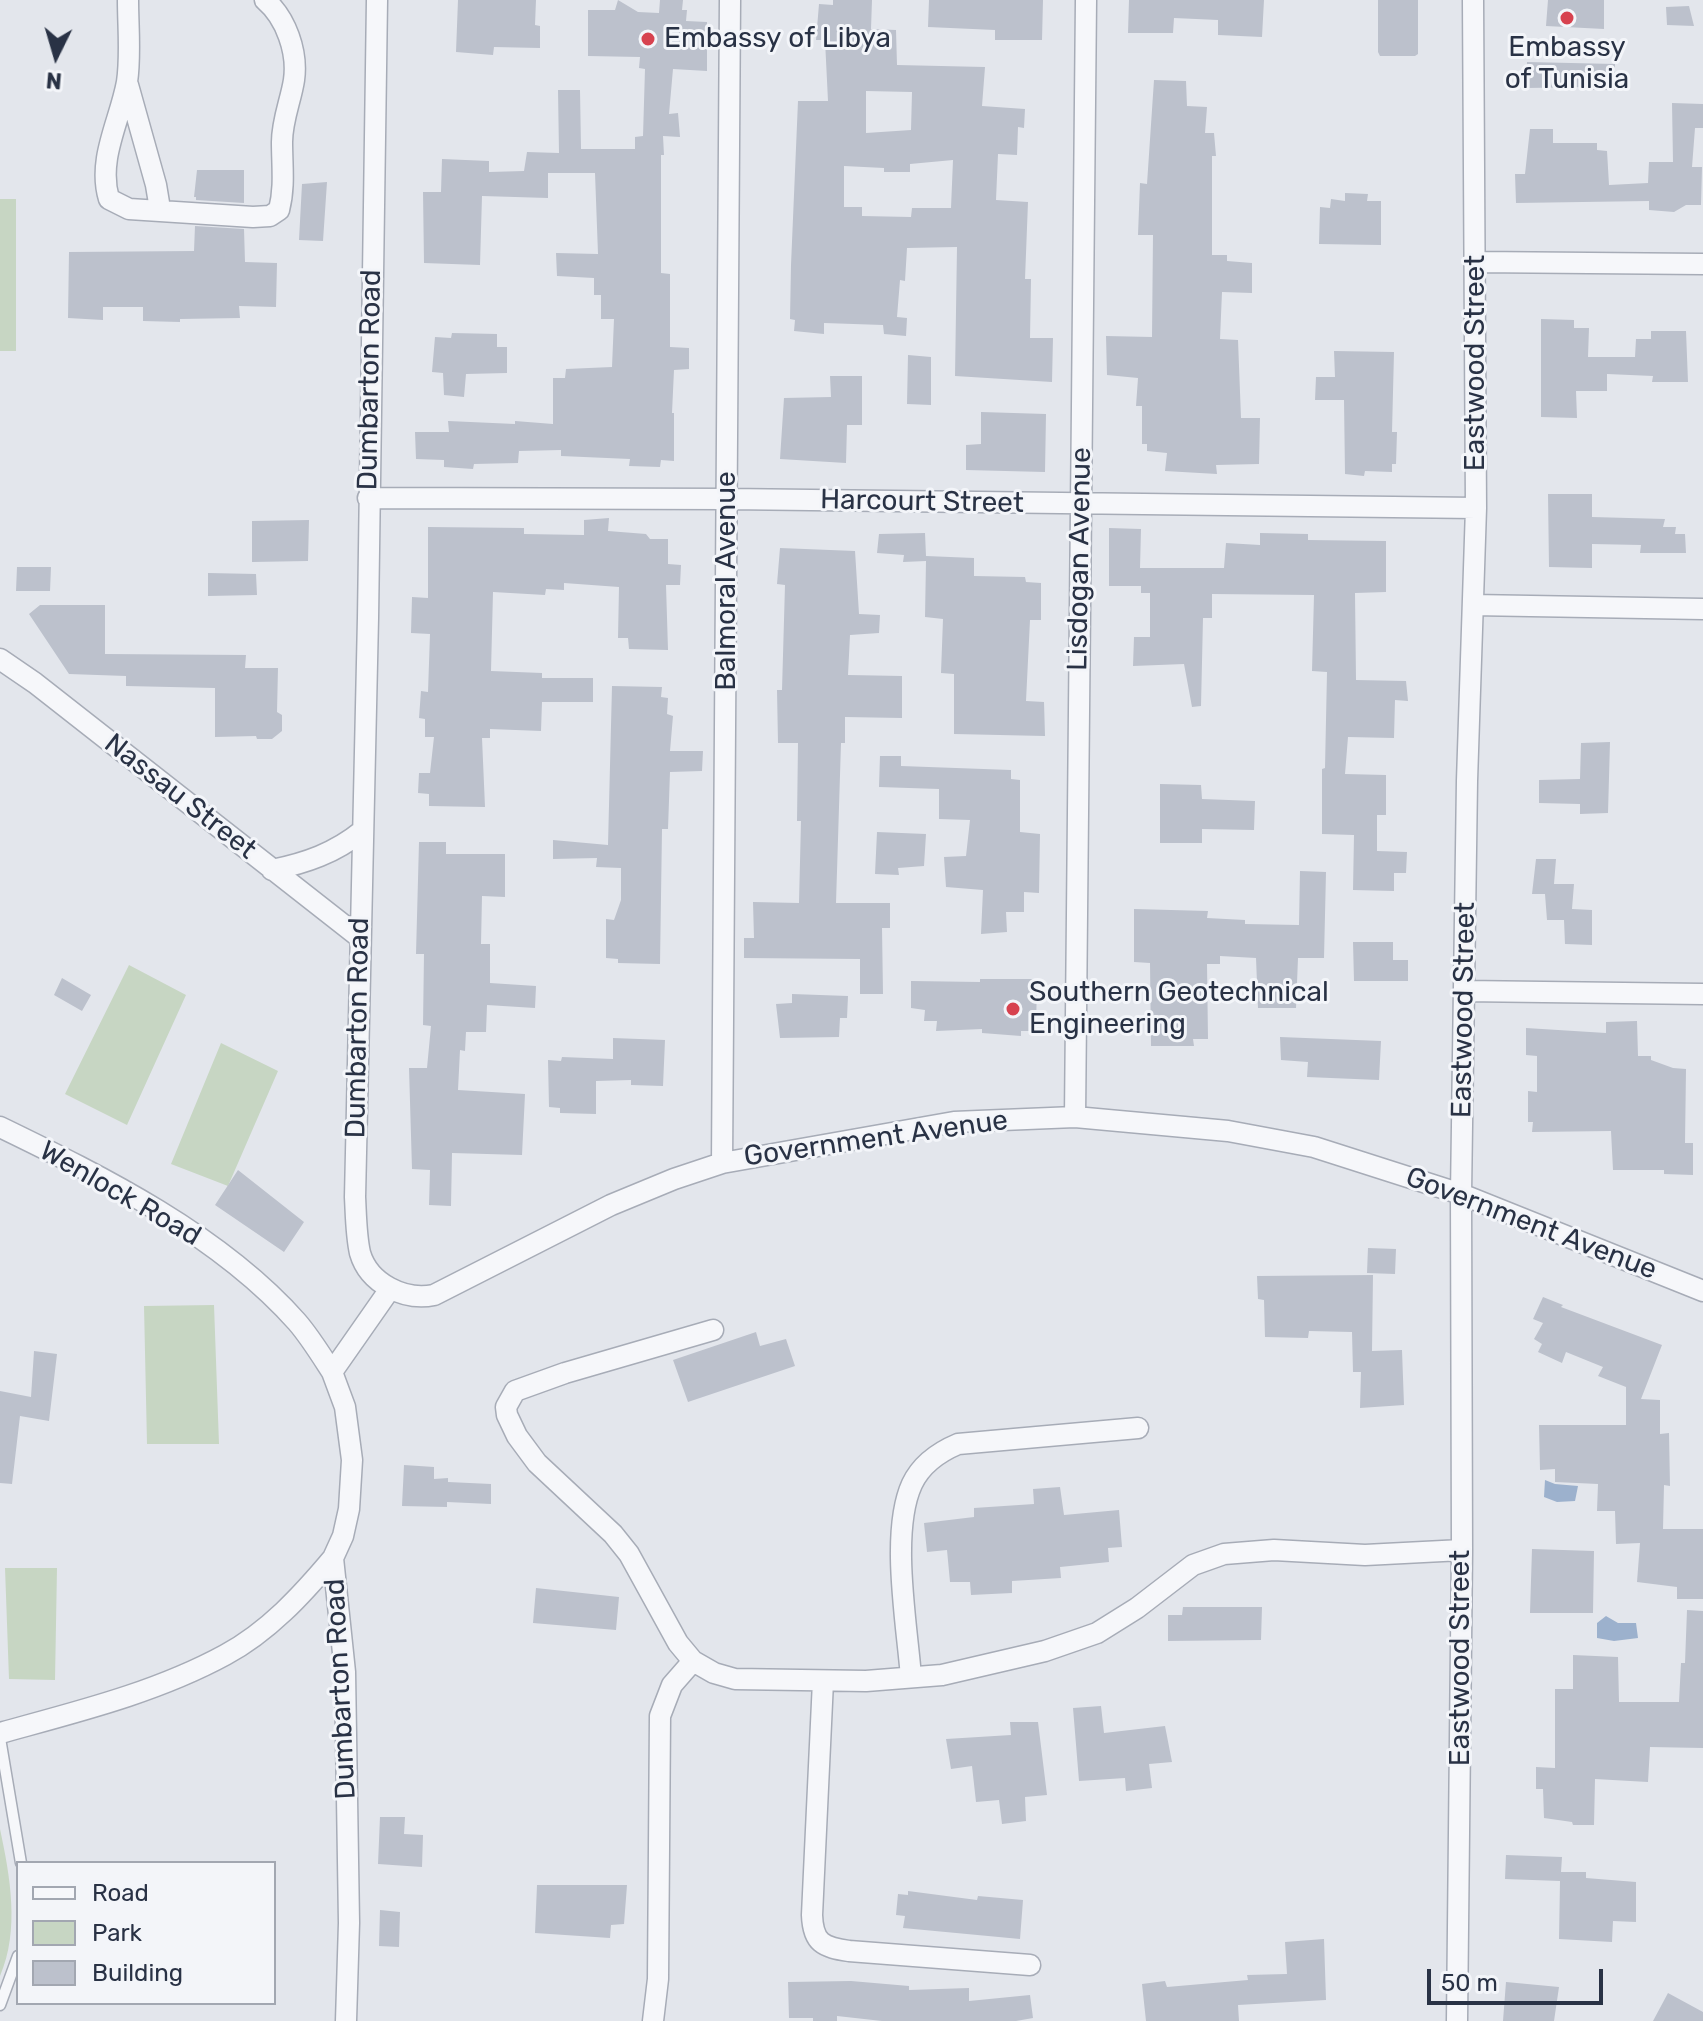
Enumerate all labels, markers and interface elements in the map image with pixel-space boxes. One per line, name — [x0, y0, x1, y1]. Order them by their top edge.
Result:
marker: Embassy of Tunisia — [1558, 9, 1576, 27]
north arrow — [16, 16, 96, 96]
place label: Embassy of Libya — [664, 22, 891, 56]
marker: Embassy of Libya — [639, 30, 657, 48]
place label: Embassy of Tunisia — [1505, 31, 1629, 97]
text: N — [45, 66, 63, 95]
street label: Eastwood Street — [1459, 255, 1493, 471]
street label: Dumbarton Road — [351, 269, 389, 491]
street label: Lisdogan Avenue — [1061, 447, 1099, 671]
street label: Balmoral Avenue — [710, 471, 744, 691]
street label: Harcourt Street — [820, 483, 1024, 521]
street label: Nassau Street — [97, 727, 263, 867]
street label: Eastwood Street — [1445, 902, 1483, 1118]
street label: Dumbarton Road — [339, 917, 377, 1139]
place label: Southern Geotechnical Engineering — [1029, 976, 1329, 1042]
marker: Southern Geotechnical Engineering — [1004, 1000, 1022, 1018]
street label: Government Avenue — [742, 1104, 1010, 1174]
street label: Wenlock Road — [33, 1134, 207, 1254]
street label: Government Avenue — [1401, 1161, 1661, 1287]
street label: Eastwood Street — [1444, 1550, 1478, 1766]
street label: Dumbarton Road — [318, 1578, 364, 1800]
legend — [16, 1861, 276, 2005]
text: Road — [92, 1879, 149, 1907]
text: Park — [92, 1919, 142, 1947]
scale bar — [1431, 1953, 1607, 2003]
text: Building — [92, 1959, 183, 1987]
text: 50 m — [1441, 1969, 1498, 1997]

